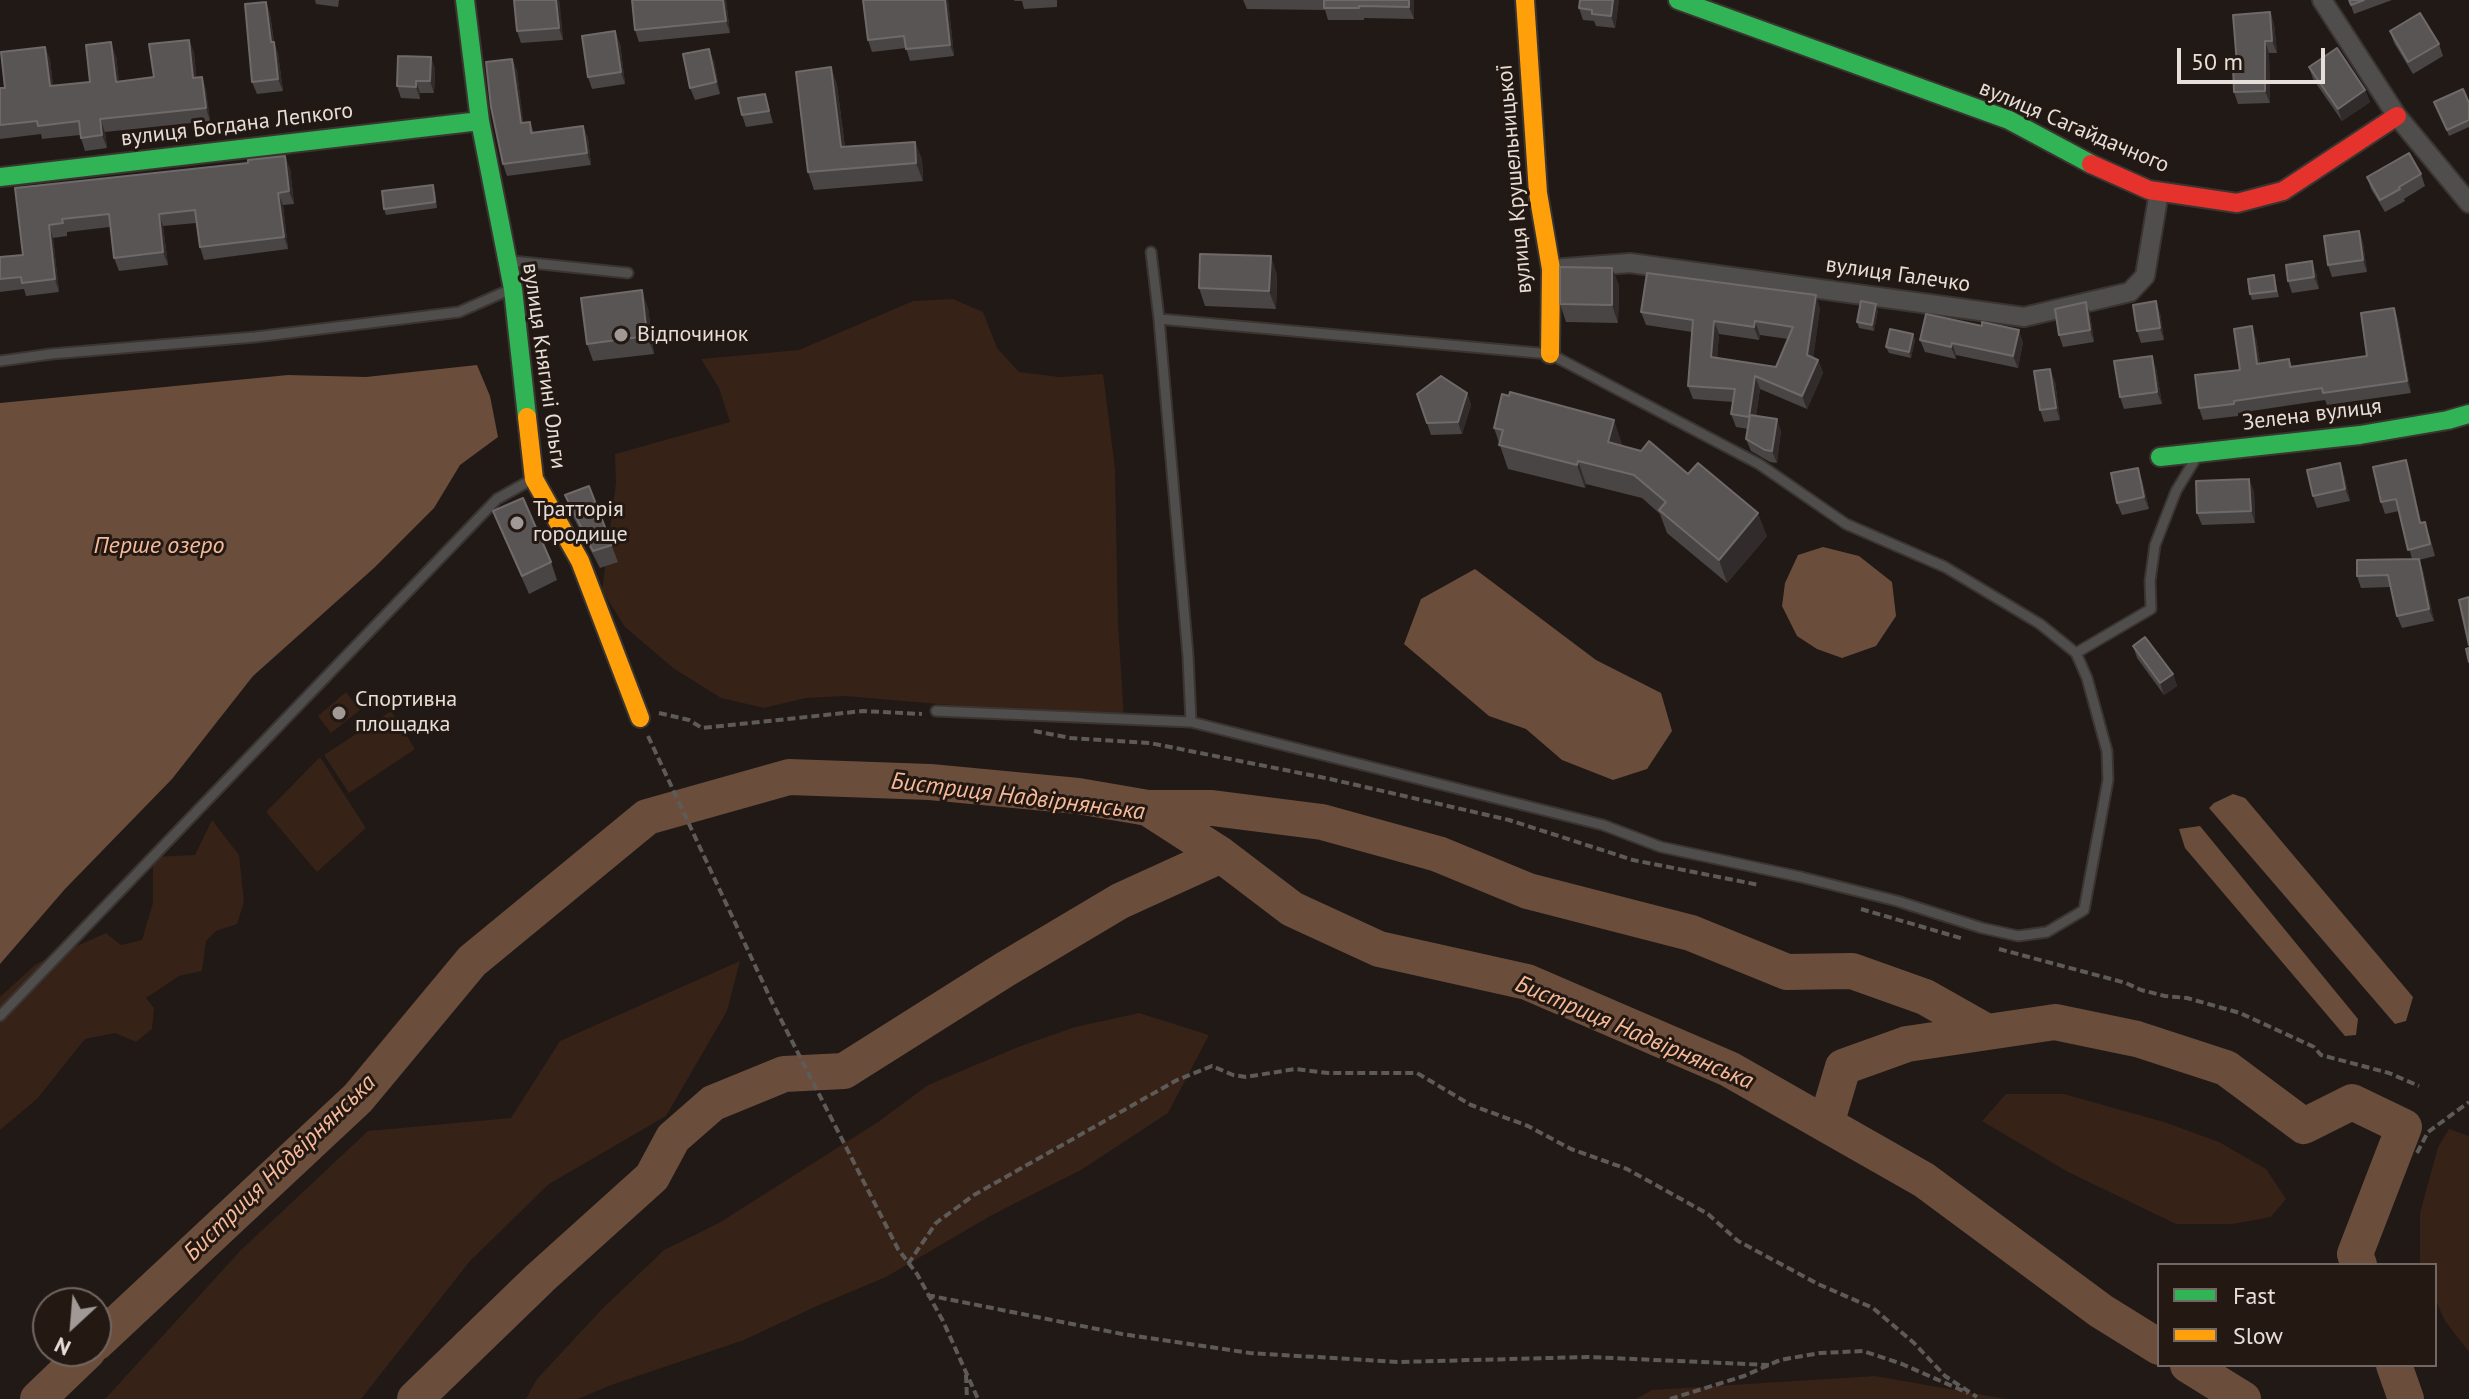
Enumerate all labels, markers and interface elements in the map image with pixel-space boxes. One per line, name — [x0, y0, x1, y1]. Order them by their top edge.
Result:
scale bar — [2181, 32, 2329, 82]
text: 50 m — [2191, 46, 2243, 77]
street label: вулиця Крушельницької — [1492, 63, 1538, 295]
street label: вулиця Сагайдачного — [1975, 75, 2173, 179]
street label: вулиця Богдана Лепкого — [119, 98, 355, 152]
street label: вулиця Галечко — [1824, 252, 1972, 298]
street label: вулиця Княгині Ольги — [516, 261, 572, 471]
place label: Відпочинок — [637, 322, 748, 348]
marker: Відпочинок — [612, 326, 630, 344]
street label: Зелена вулиця — [2241, 393, 2383, 437]
place label: Тратторія городище — [533, 497, 628, 548]
marker: Тратторія городище — [508, 514, 526, 532]
water label: Перше озеро — [94, 532, 224, 560]
place label: Спортивна площадка — [355, 687, 457, 738]
marker: Спортивна площадка — [330, 704, 348, 722]
water label: Бистриця Надвірнянська — [889, 767, 1147, 827]
water label: Бистриця Надвірнянська — [1511, 970, 1757, 1096]
water label: Бистриця Надвірнянська — [178, 1069, 382, 1267]
legend — [2157, 1263, 2437, 1367]
text: Fast — [2233, 1280, 2276, 1311]
north arrow — [32, 1287, 112, 1367]
text: Slow — [2233, 1320, 2283, 1351]
text: N — [50, 1331, 75, 1363]

